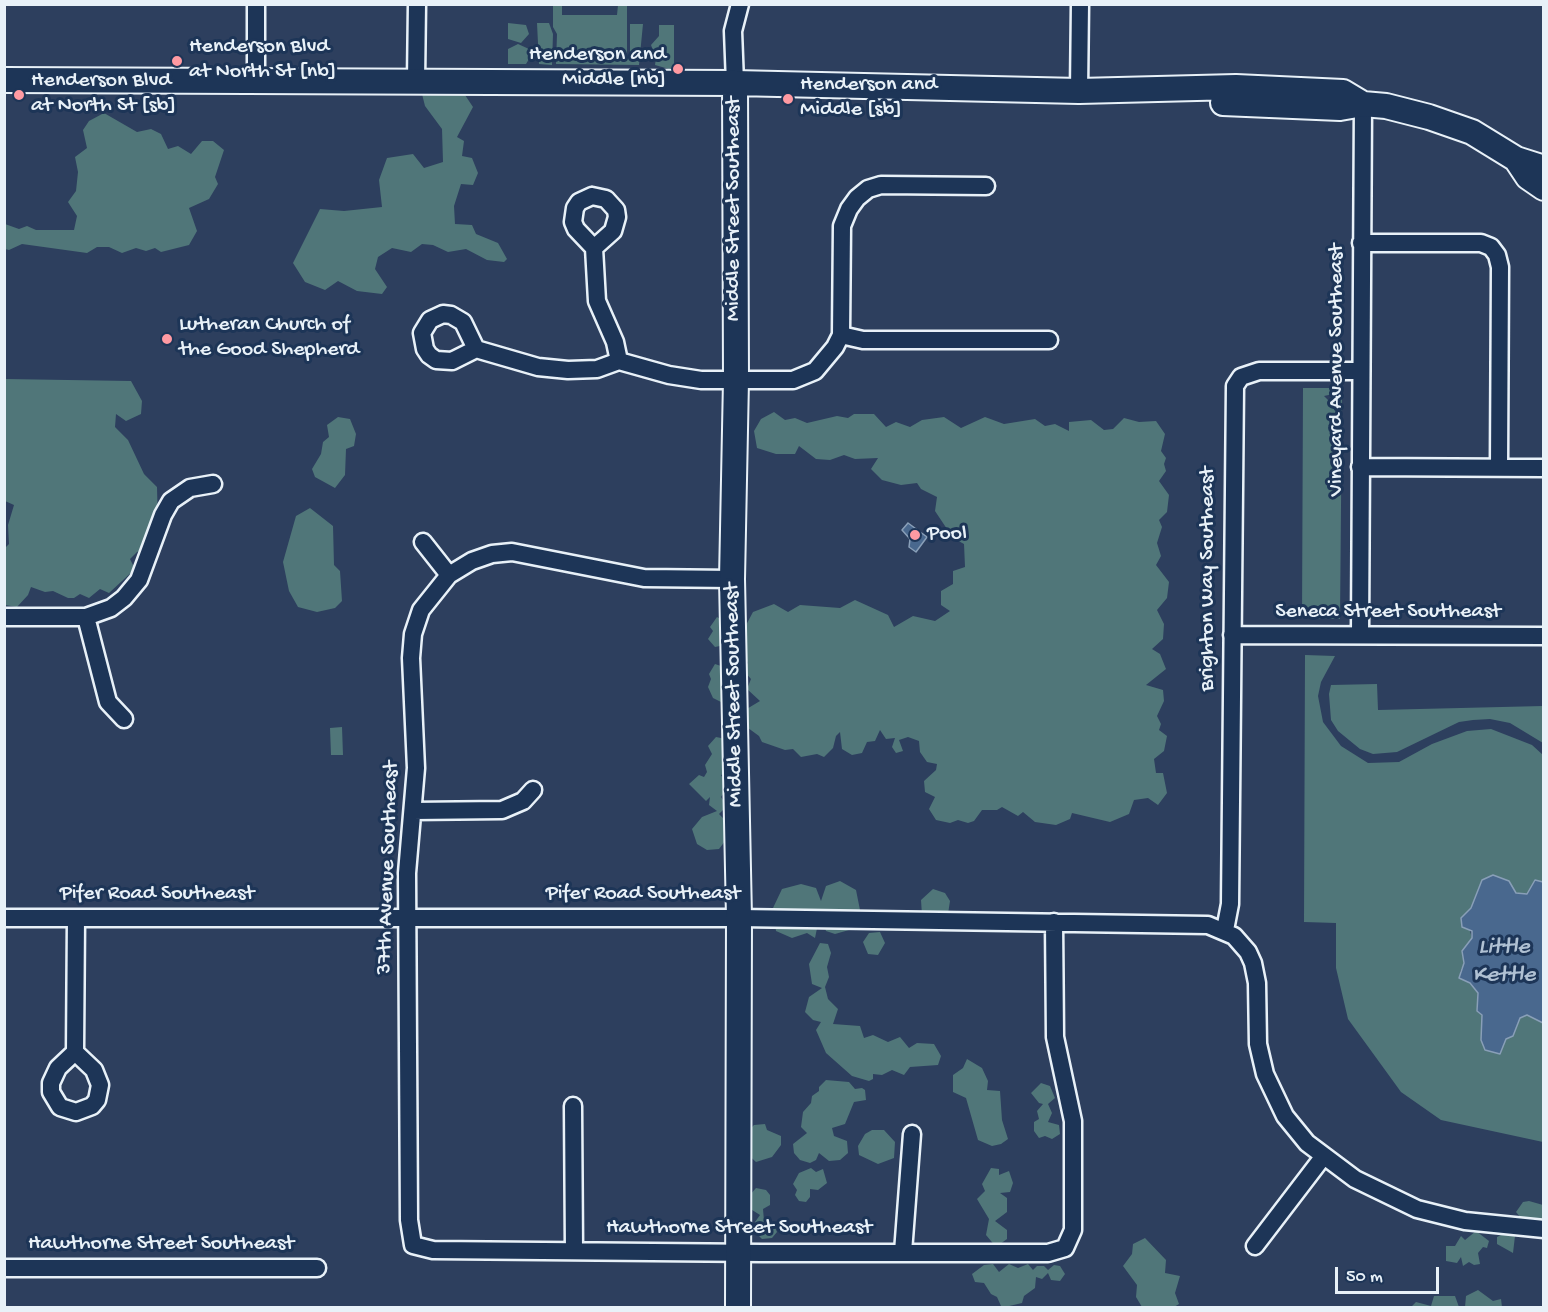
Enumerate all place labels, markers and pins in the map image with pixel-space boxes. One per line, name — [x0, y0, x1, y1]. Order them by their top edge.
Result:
place label: Henderson Blvd at North St [nb] — [189, 35, 336, 86]
place label: Henderson and Middle [nb] — [529, 43, 666, 94]
marker: Henderson Blvd at North St [nb] — [170, 54, 184, 68]
marker: Henderson and Middle [nb] — [671, 62, 685, 76]
place label: Henderson Blvd at North St [sb] — [31, 69, 176, 120]
place label: Henderson and Middle [sb] — [800, 73, 937, 124]
marker: Henderson Blvd at North St [sb] — [12, 88, 26, 102]
marker: Henderson and Middle [sb] — [781, 92, 795, 106]
place label: Lutheran Church of the Good Shepherd — [179, 313, 359, 364]
marker: Lutheran Church of the Good Shepherd — [160, 332, 174, 346]
place label: Pool — [927, 522, 967, 548]
marker: Pool — [908, 528, 922, 542]

